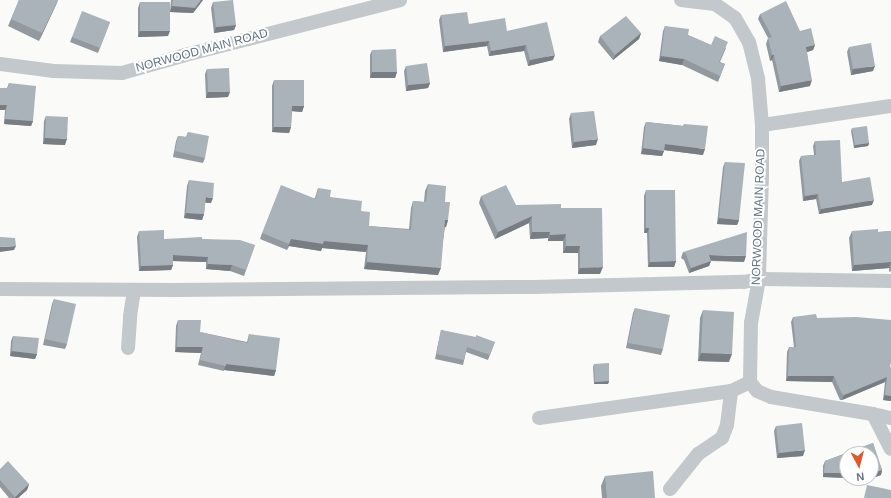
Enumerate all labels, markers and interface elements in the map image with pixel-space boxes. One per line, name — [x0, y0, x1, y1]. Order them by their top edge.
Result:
street label: NORWOOD MAIN ROAD — [134, 26, 270, 76]
street label: NORWOOD MAIN ROAD — [749, 149, 769, 285]
north arrow — [839, 446, 879, 486]
text: N — [856, 470, 865, 483]

